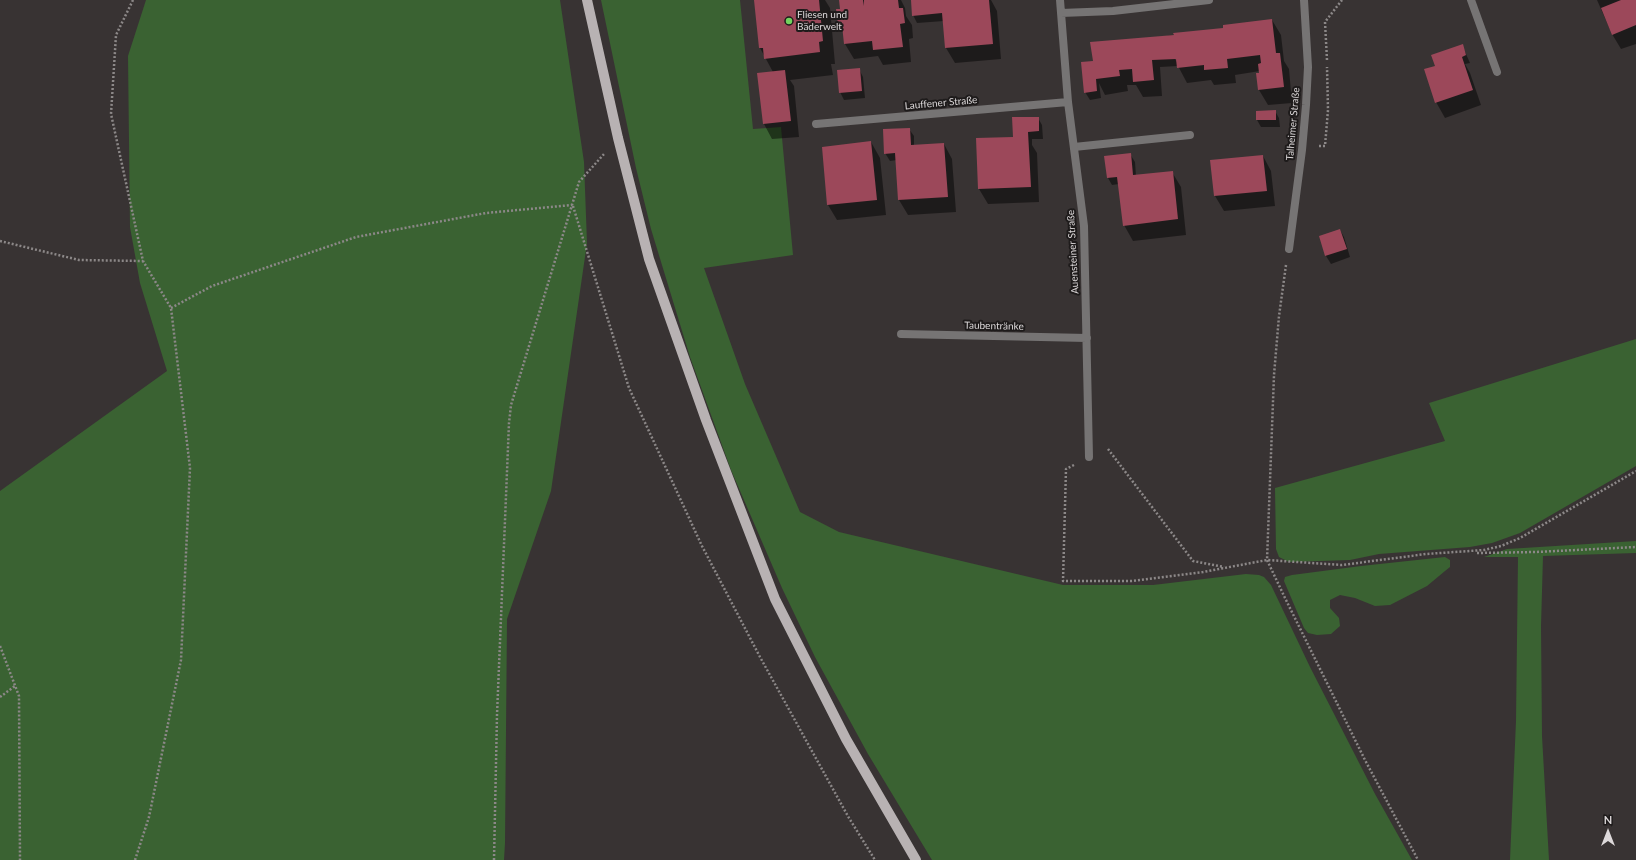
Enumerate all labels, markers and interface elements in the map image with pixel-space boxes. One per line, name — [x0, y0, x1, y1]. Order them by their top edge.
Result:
place label: Fliesen und Bäderwelt — [797, 9, 847, 32]
marker: Fliesen und Bäderwelt — [784, 16, 794, 26]
street label: Talheimer Straße — [1284, 87, 1302, 161]
street label: Lauffener Straße — [904, 94, 978, 112]
street label: Auensteiner Straße — [1065, 210, 1081, 294]
street label: Taubentränke — [964, 319, 1024, 333]
north arrow — [1588, 812, 1628, 852]
text: N — [1604, 813, 1612, 826]

